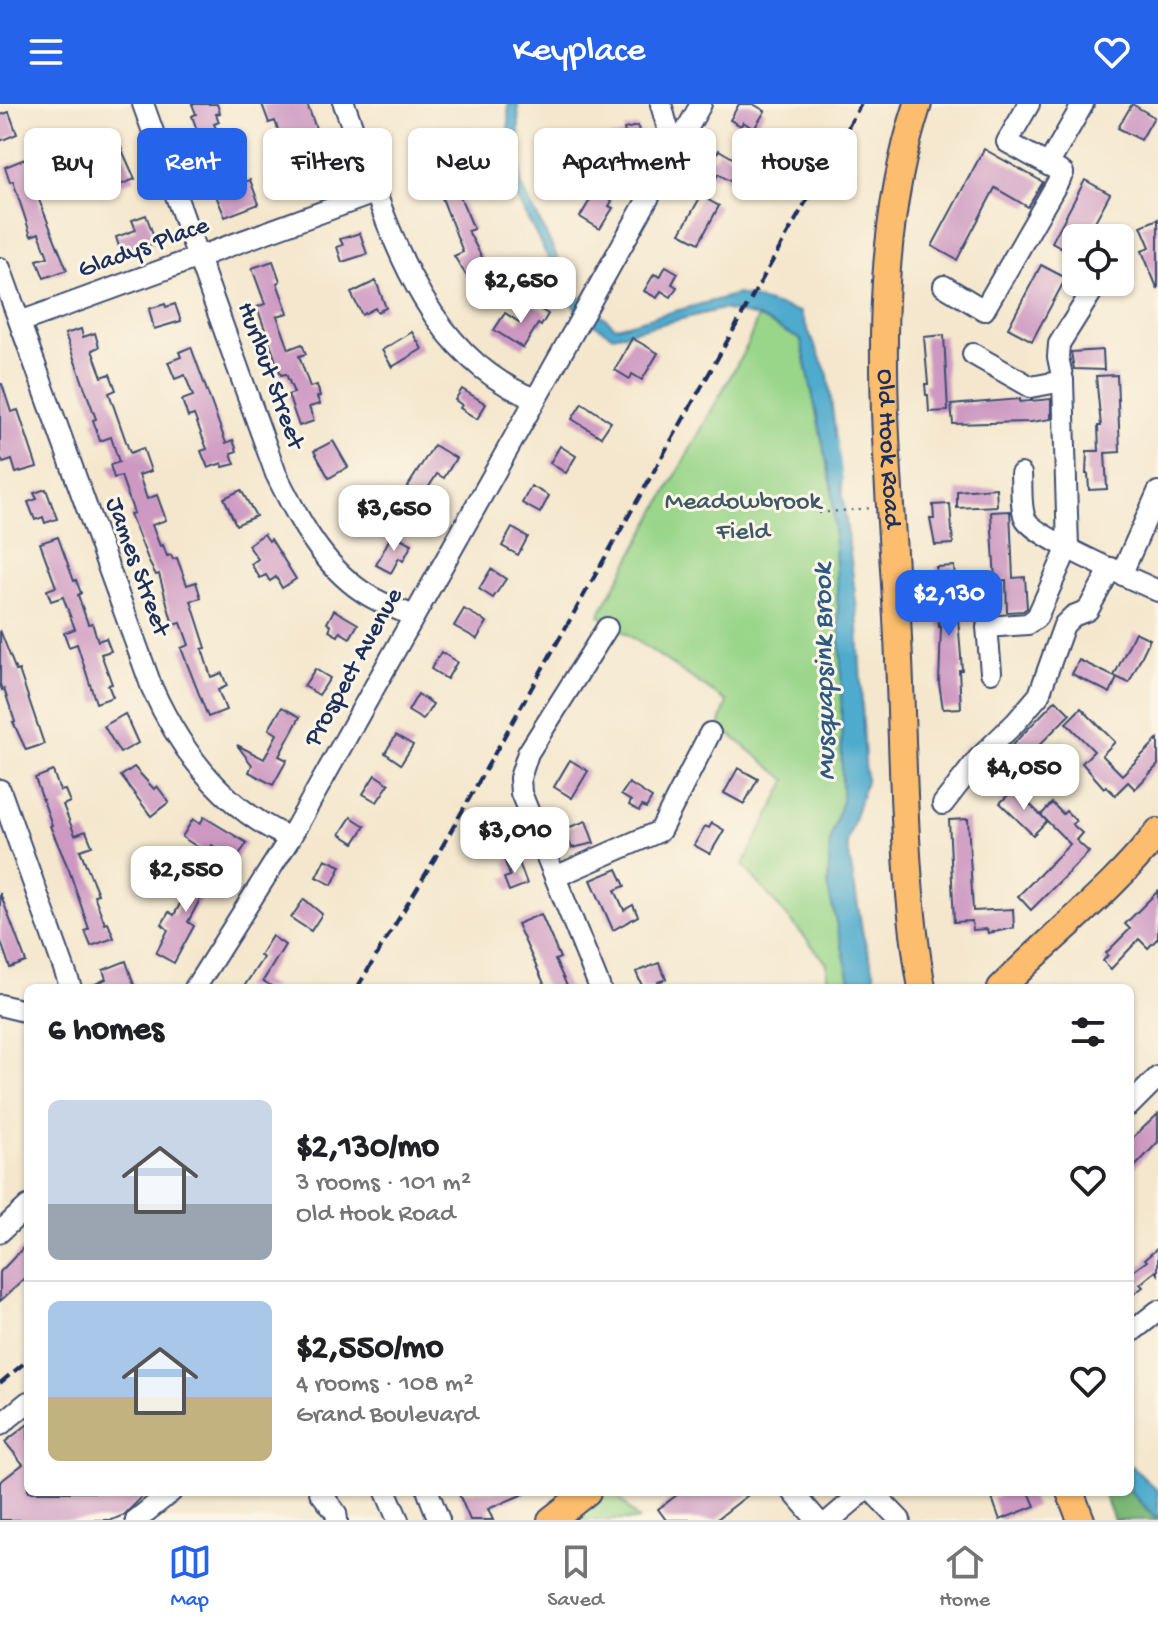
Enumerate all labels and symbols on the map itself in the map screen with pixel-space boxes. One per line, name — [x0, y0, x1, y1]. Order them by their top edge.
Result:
street label: Gladys Place — [74, 211, 214, 287]
pin: $2,650 — [456, 257, 586, 325]
street label: Hurlbut Street — [228, 298, 311, 456]
street label: Old Hook Road — [868, 369, 907, 531]
pin: $3,650 — [329, 485, 459, 553]
park label: Meadowbrook Field — [665, 488, 824, 549]
street label: James Street — [97, 493, 176, 643]
water label: Musquapsink Brook — [808, 561, 844, 781]
pin: $2,130 — [884, 570, 1014, 638]
street label: Prospect Avenue — [298, 583, 412, 754]
pin: $4,050 — [959, 744, 1089, 812]
pin: $3,010 — [450, 807, 580, 875]
pin: $2,550 — [121, 846, 251, 914]

